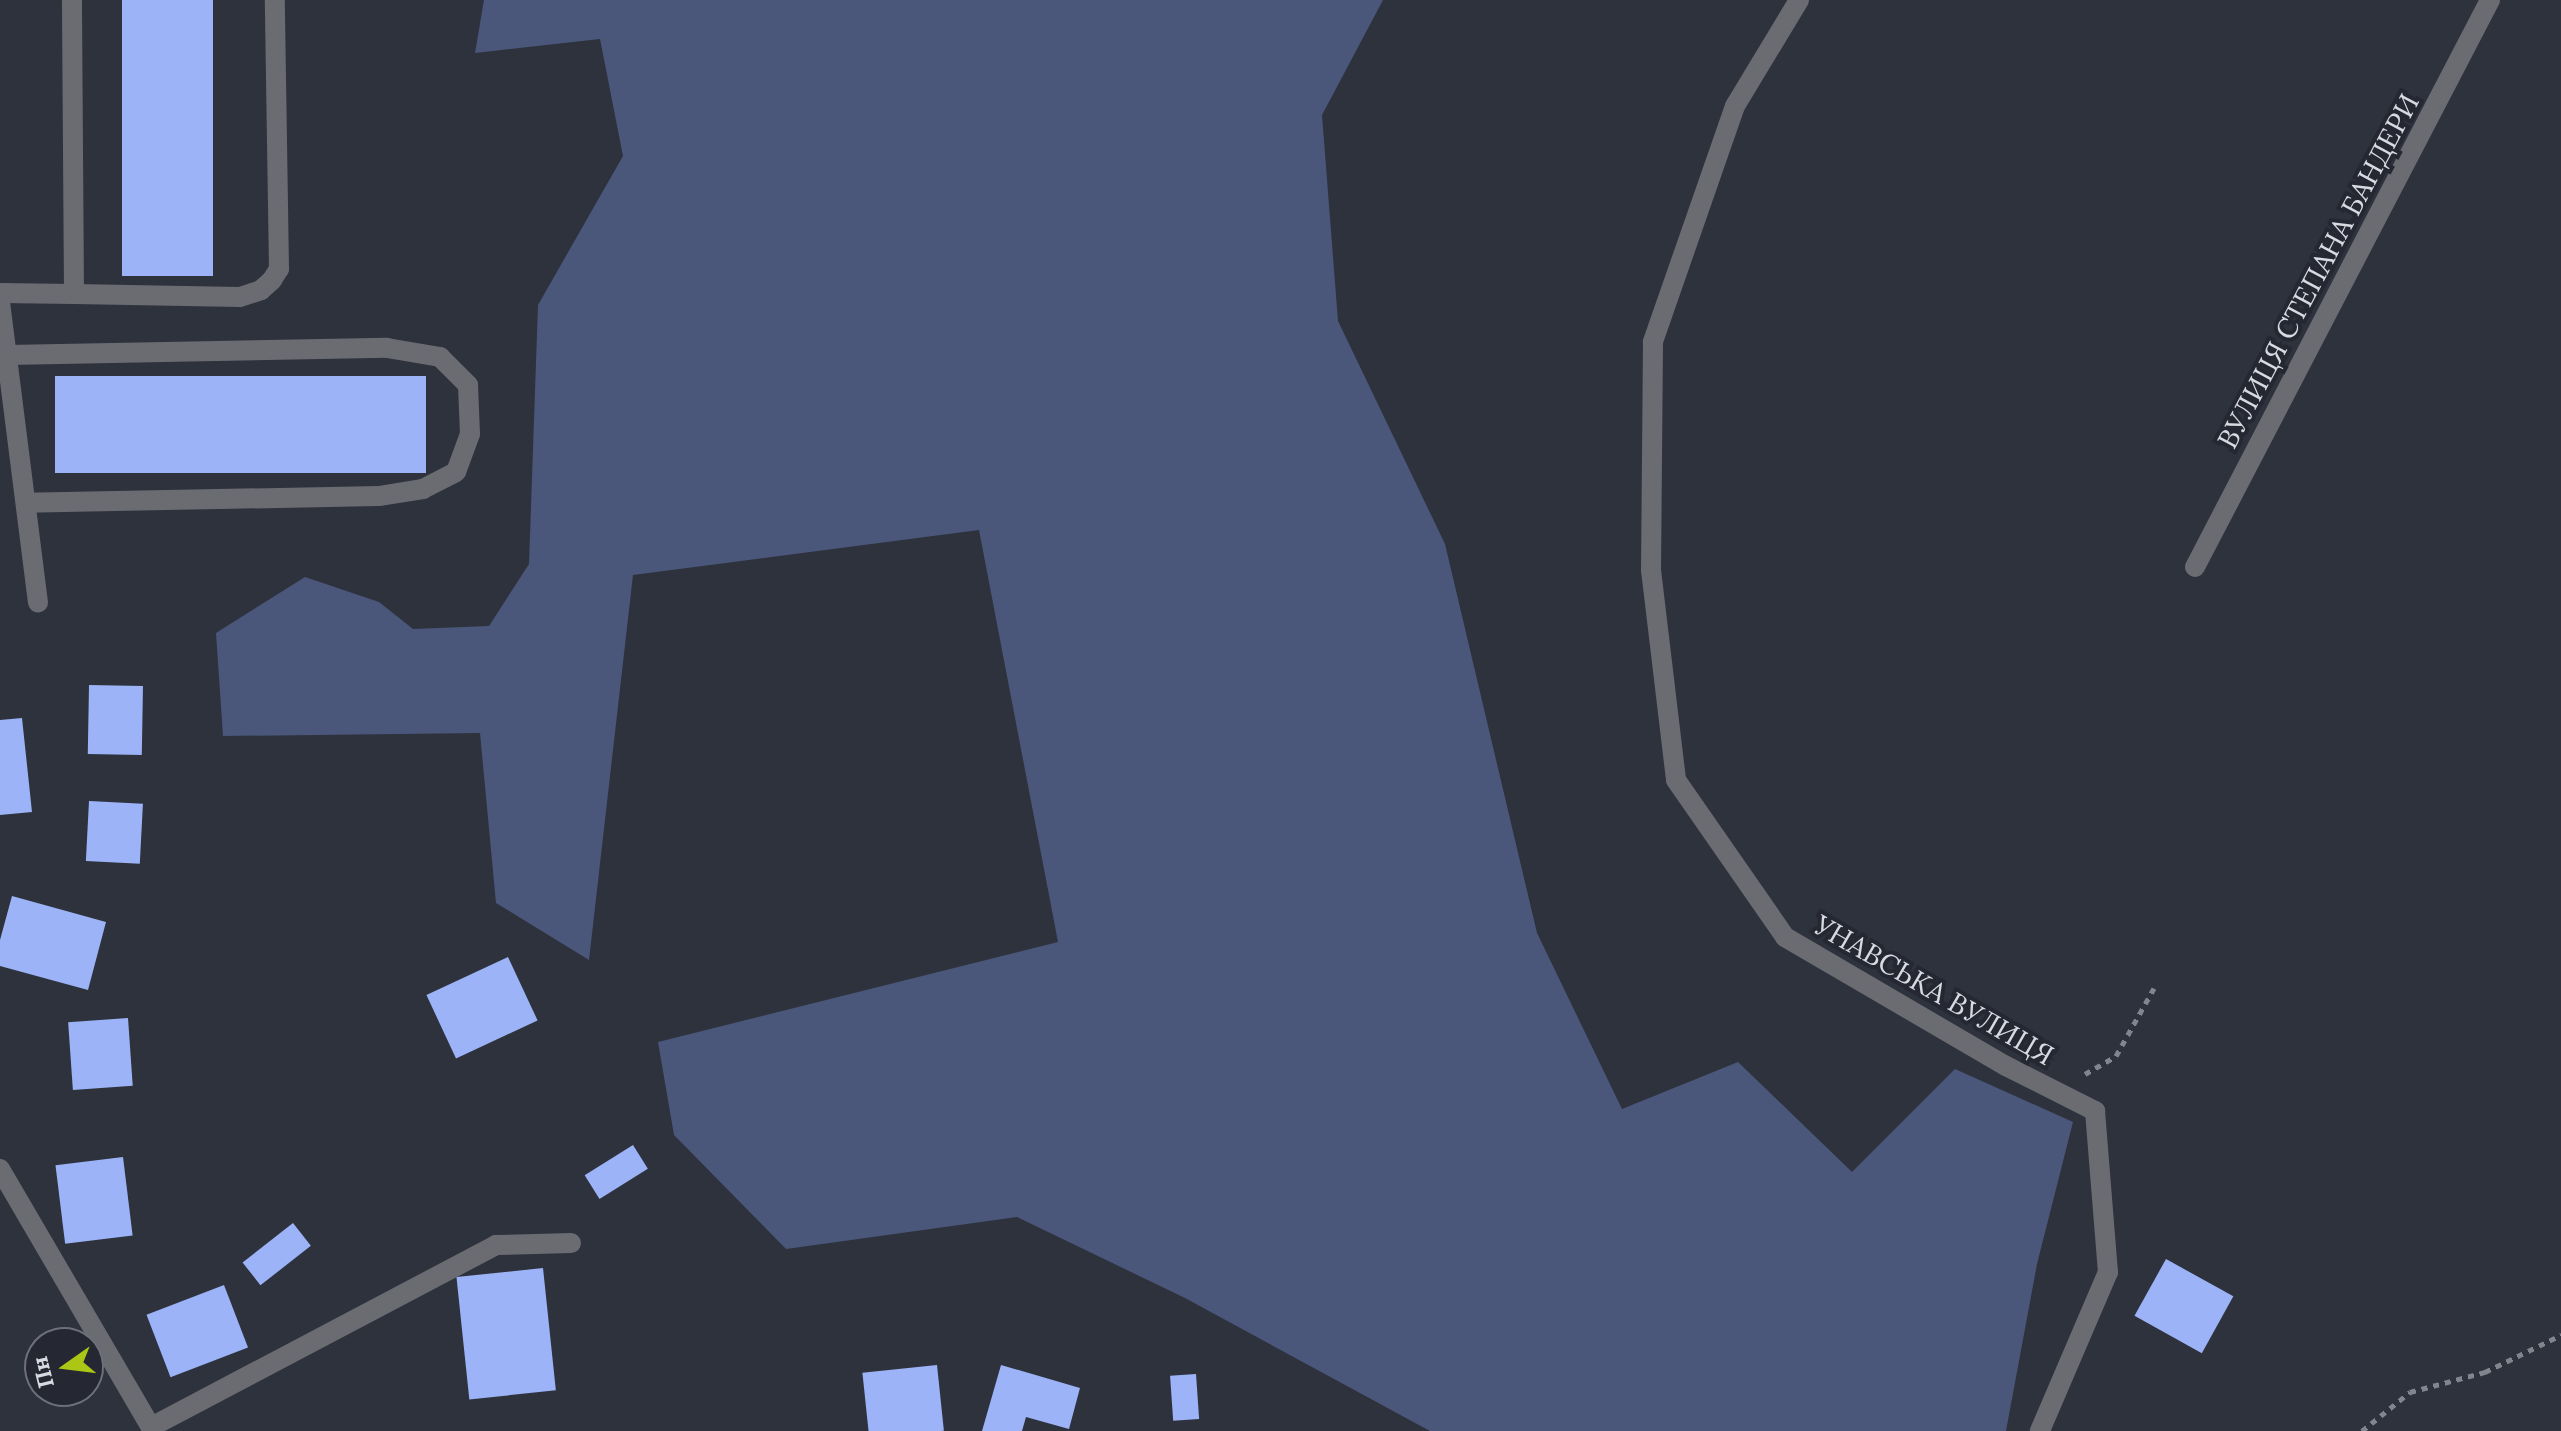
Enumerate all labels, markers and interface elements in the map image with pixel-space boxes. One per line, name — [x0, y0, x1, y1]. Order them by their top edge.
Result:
street label: ВУЛИЦЯ СТЕПАНА БАНДЕРИ — [2210, 88, 2426, 454]
street label: УНАВСЬКА ВУЛИЦЯ — [1808, 908, 2060, 1072]
north arrow — [24, 1327, 104, 1407]
text: Пн — [25, 1353, 60, 1391]

